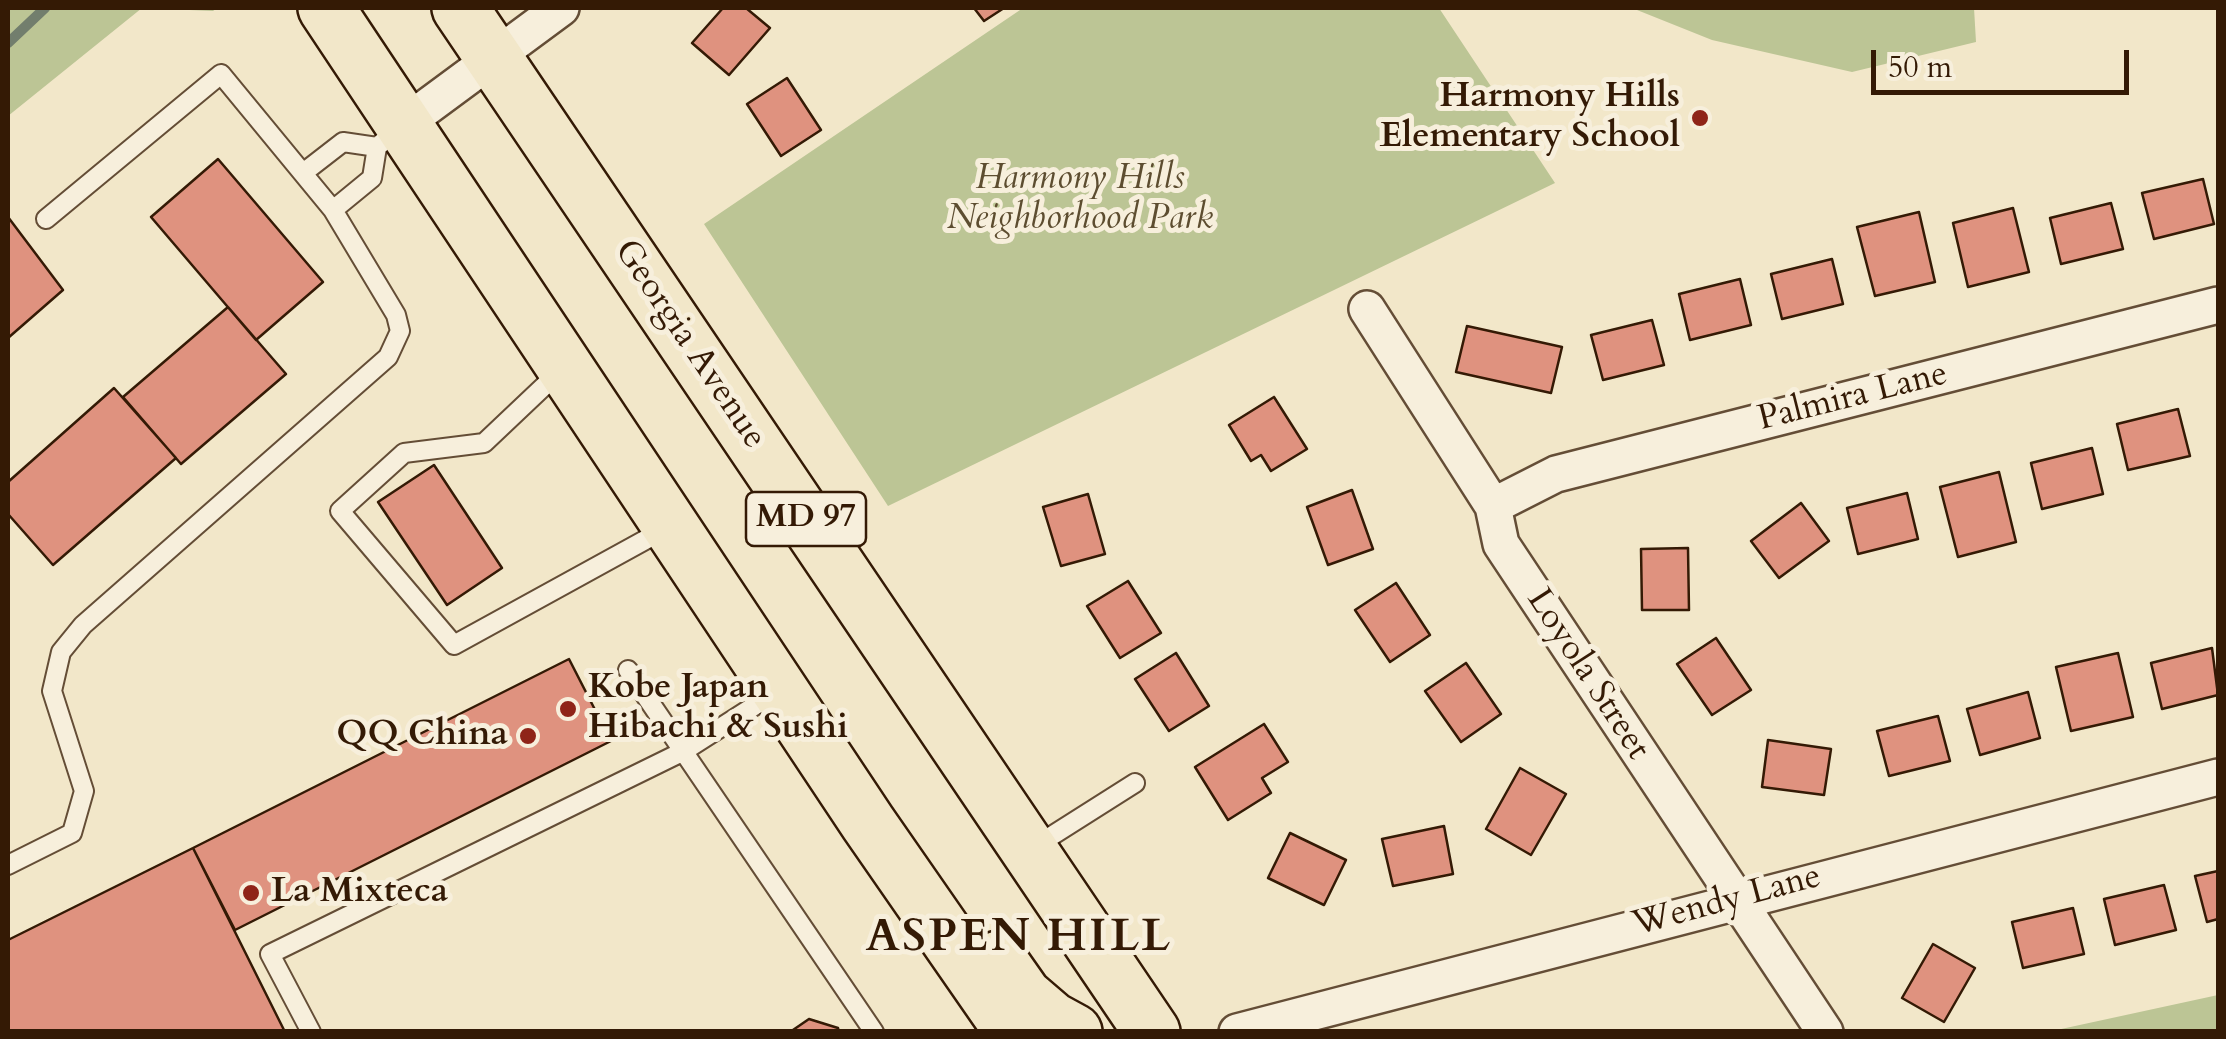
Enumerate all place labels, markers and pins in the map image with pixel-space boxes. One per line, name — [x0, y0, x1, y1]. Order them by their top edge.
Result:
place label: Harmony Hills Elementary School — [1380, 77, 1680, 159]
marker: Harmony Hills Elementary School — [1689, 107, 1711, 129]
place label: Kobe Japan Hibachi & Sushi — [588, 668, 848, 750]
marker: Kobe Japan Hibachi & Sushi — [557, 698, 579, 720]
place label: QQ China — [336, 715, 508, 757]
marker: QQ China — [517, 725, 539, 747]
place label: La Mixteca — [271, 872, 448, 914]
marker: La Mixteca — [240, 882, 262, 904]

